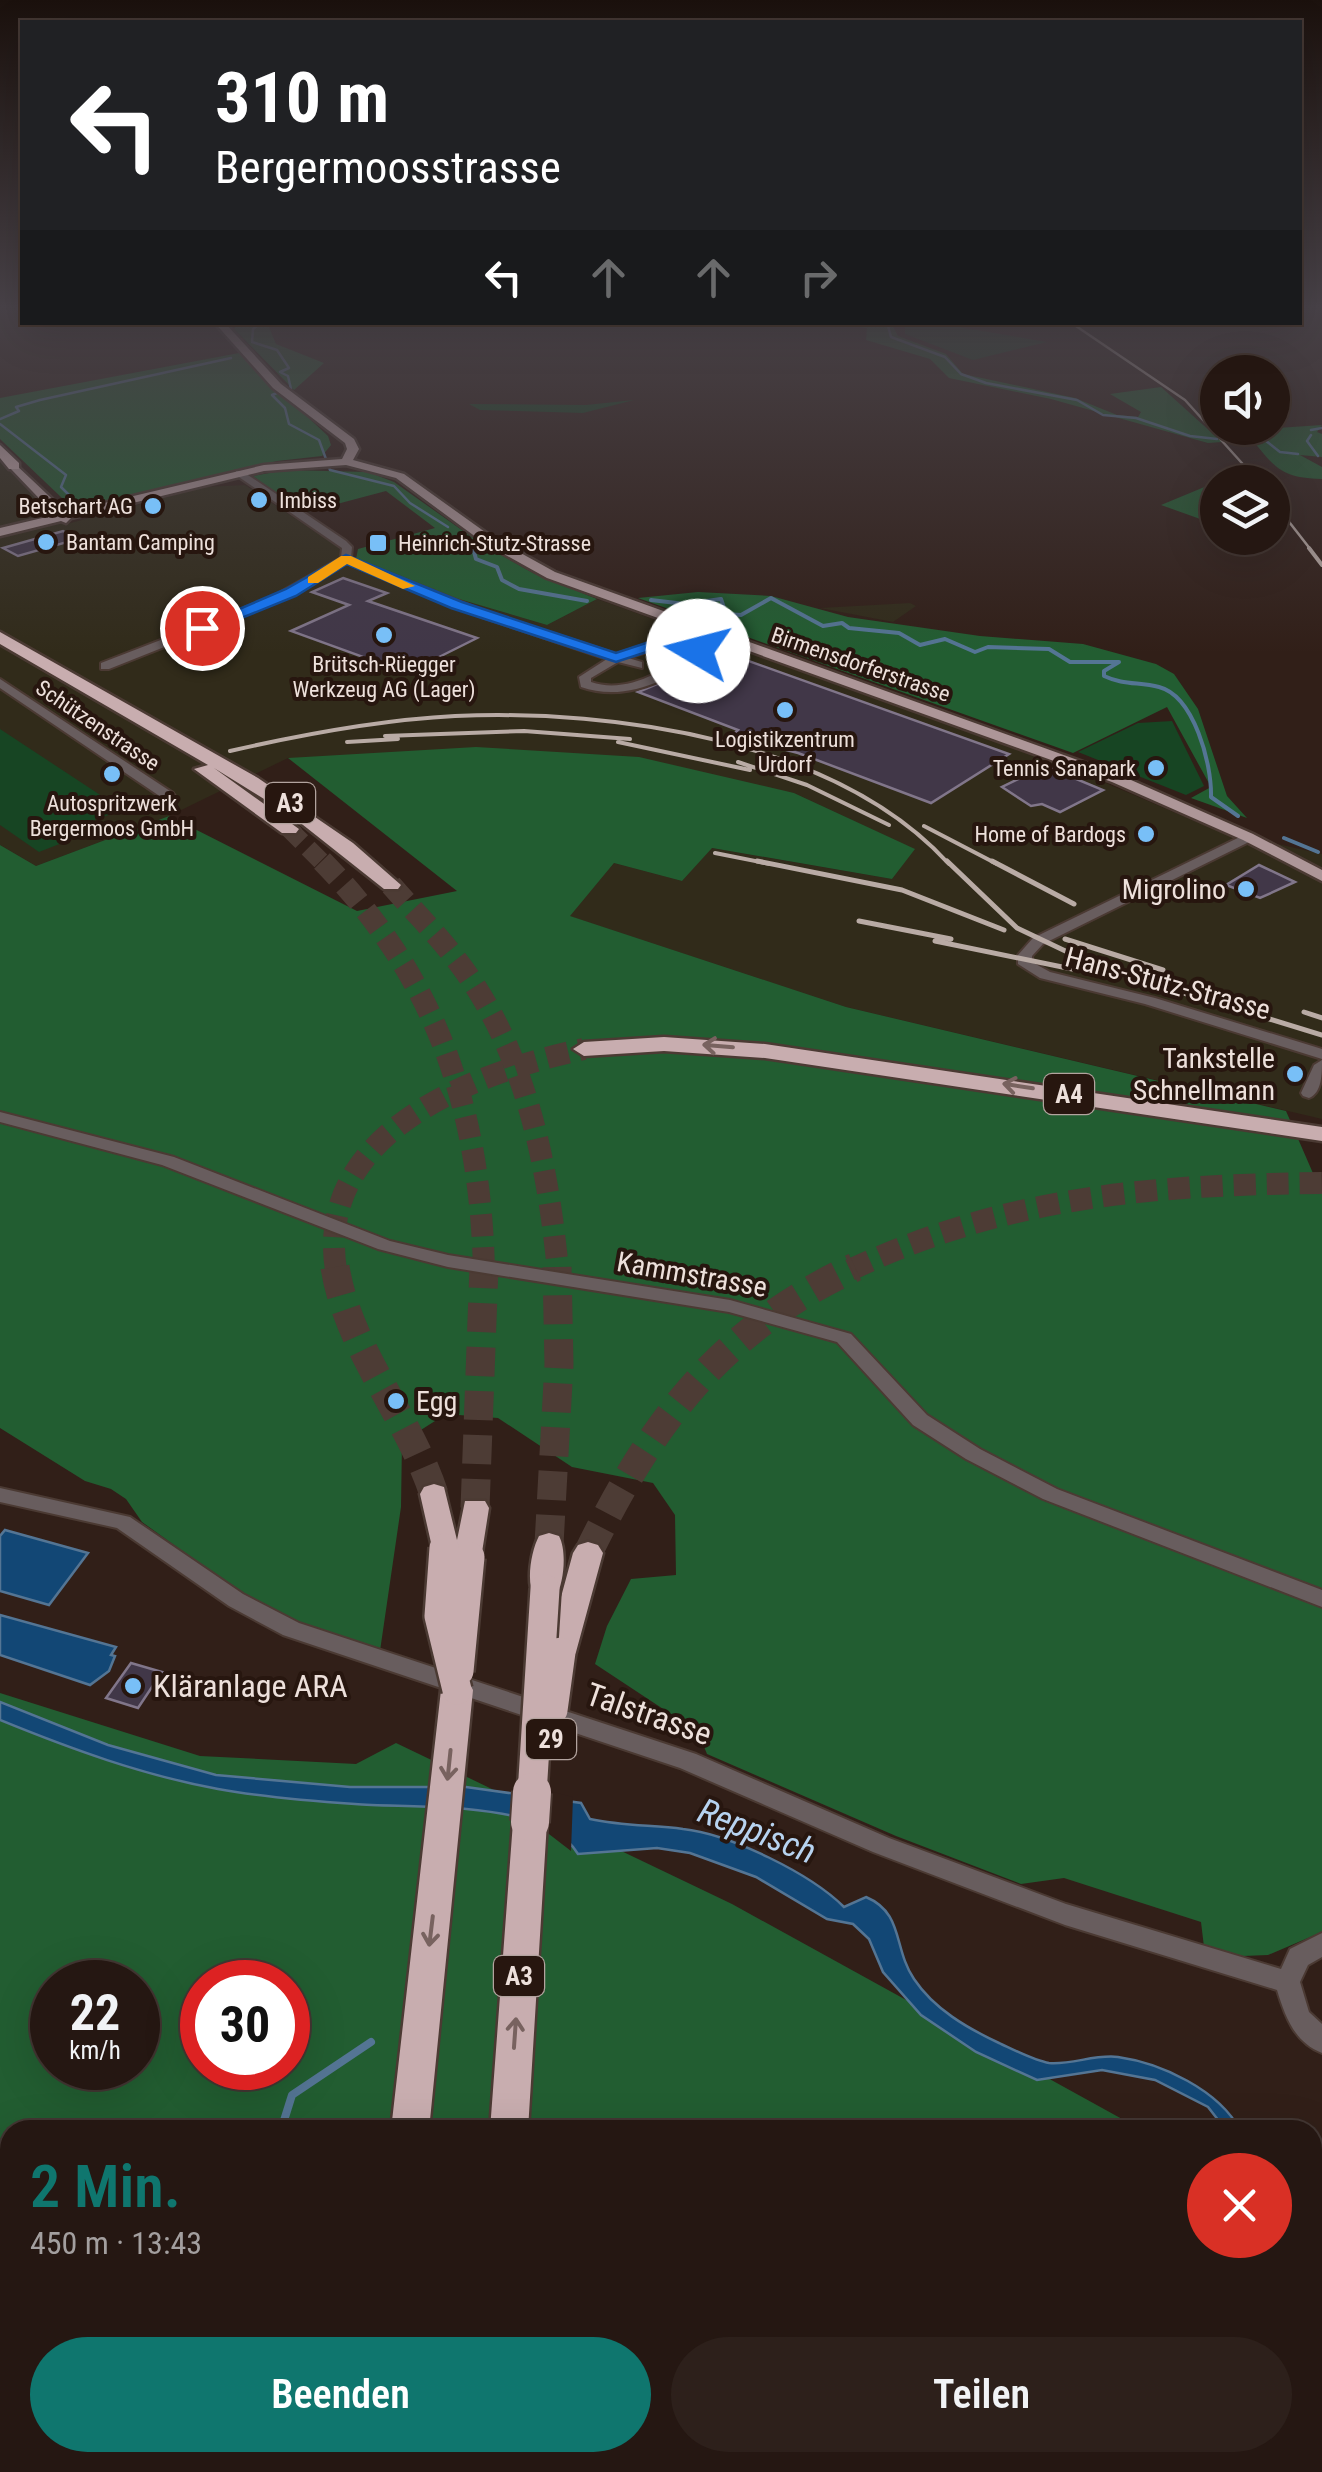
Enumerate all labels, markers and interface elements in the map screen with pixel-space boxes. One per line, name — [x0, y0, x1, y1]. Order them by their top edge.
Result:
text: 310 m — [215, 57, 389, 139]
icon: left — [50, 60, 180, 190]
text: Bergermoosstrasse — [215, 141, 561, 194]
icon: left — [476, 250, 531, 305]
icon: ahead — [581, 250, 636, 305]
icon: ahead — [686, 250, 741, 305]
icon: right — [791, 250, 846, 305]
map controls — [1200, 355, 1290, 555]
button: sound — [1200, 355, 1290, 445]
button: layers — [1200, 465, 1290, 555]
place label: Imbiss — [279, 488, 337, 513]
marker: Imbiss — [248, 489, 270, 511]
place label: Betschart AG — [18, 494, 133, 519]
marker: Betschart AG — [142, 495, 164, 517]
place label: Bantam Camping — [66, 530, 215, 555]
marker: Bantam Camping — [35, 531, 57, 553]
place label: Heinrich-Stutz-Strasse — [398, 531, 591, 556]
marker: Heinrich-Stutz-Strasse — [367, 532, 389, 554]
pin — [160, 586, 245, 671]
position arrow — [646, 599, 750, 703]
icon: arrive — [175, 601, 230, 656]
street label: Birmensdorferstrasse — [768, 622, 954, 707]
marker: Brütsch-Rüegger Werkzeug AG (Lager) — [373, 624, 395, 646]
place label: Brütsch-Rüegger Werkzeug AG (Lager) — [292, 652, 476, 703]
street label: Schützenstrasse — [31, 675, 164, 776]
marker: Logistikzentrum Urdorf — [774, 699, 796, 721]
place label: Logistikzentrum Urdorf — [715, 727, 855, 777]
place label: Tennis Sanapark — [993, 756, 1136, 781]
marker: Tennis Sanapark — [1145, 757, 1167, 779]
marker: Autospritzwerk Bergermoos GmbH — [101, 763, 123, 785]
road number: A3 — [265, 783, 315, 823]
place label: Autospritzwerk Bergermoos GmbH — [30, 791, 194, 841]
place label: Home of Bardogs — [974, 822, 1126, 847]
marker: Home of Bardogs — [1135, 823, 1157, 845]
place label: Migrolino — [1122, 873, 1226, 906]
marker: Migrolino — [1235, 878, 1257, 900]
street label: Hans-Stutz-Strasse — [1062, 940, 1274, 1027]
one-way arrow — [703, 1037, 735, 1056]
place label: Tankstelle Schnellmann — [1133, 1042, 1275, 1107]
marker: Tankstelle Schnellmann — [1284, 1063, 1306, 1085]
road number: A4 — [1044, 1074, 1094, 1114]
one-way arrow — [1003, 1076, 1035, 1095]
street label: Kammstrasse — [614, 1245, 770, 1304]
place label: Egg — [416, 1385, 457, 1418]
marker: Egg — [385, 1390, 407, 1412]
place label: Kläranlage ARA — [153, 1667, 348, 1705]
marker: Kläranlage ARA — [122, 1675, 144, 1697]
street label: Talstrasse — [581, 1675, 717, 1753]
road number: 29 — [526, 1719, 576, 1759]
one-way arrow — [439, 1748, 458, 1780]
water label: Reppisch — [692, 1790, 821, 1873]
one-way arrow — [421, 1915, 440, 1947]
road number: A3 — [494, 1956, 544, 1996]
speed limit sign: 30 — [180, 1960, 310, 2090]
text: 22 — [70, 1984, 120, 2042]
one-way arrow — [506, 2017, 525, 2049]
text: km/h — [69, 2036, 121, 2065]
text: 2 Min. — [30, 2151, 181, 2222]
button: close — [1187, 2153, 1292, 2258]
text: 450 m · 13:43 — [30, 2224, 202, 2262]
button: Beenden — [30, 2337, 651, 2452]
button: Teilen — [671, 2337, 1292, 2452]

